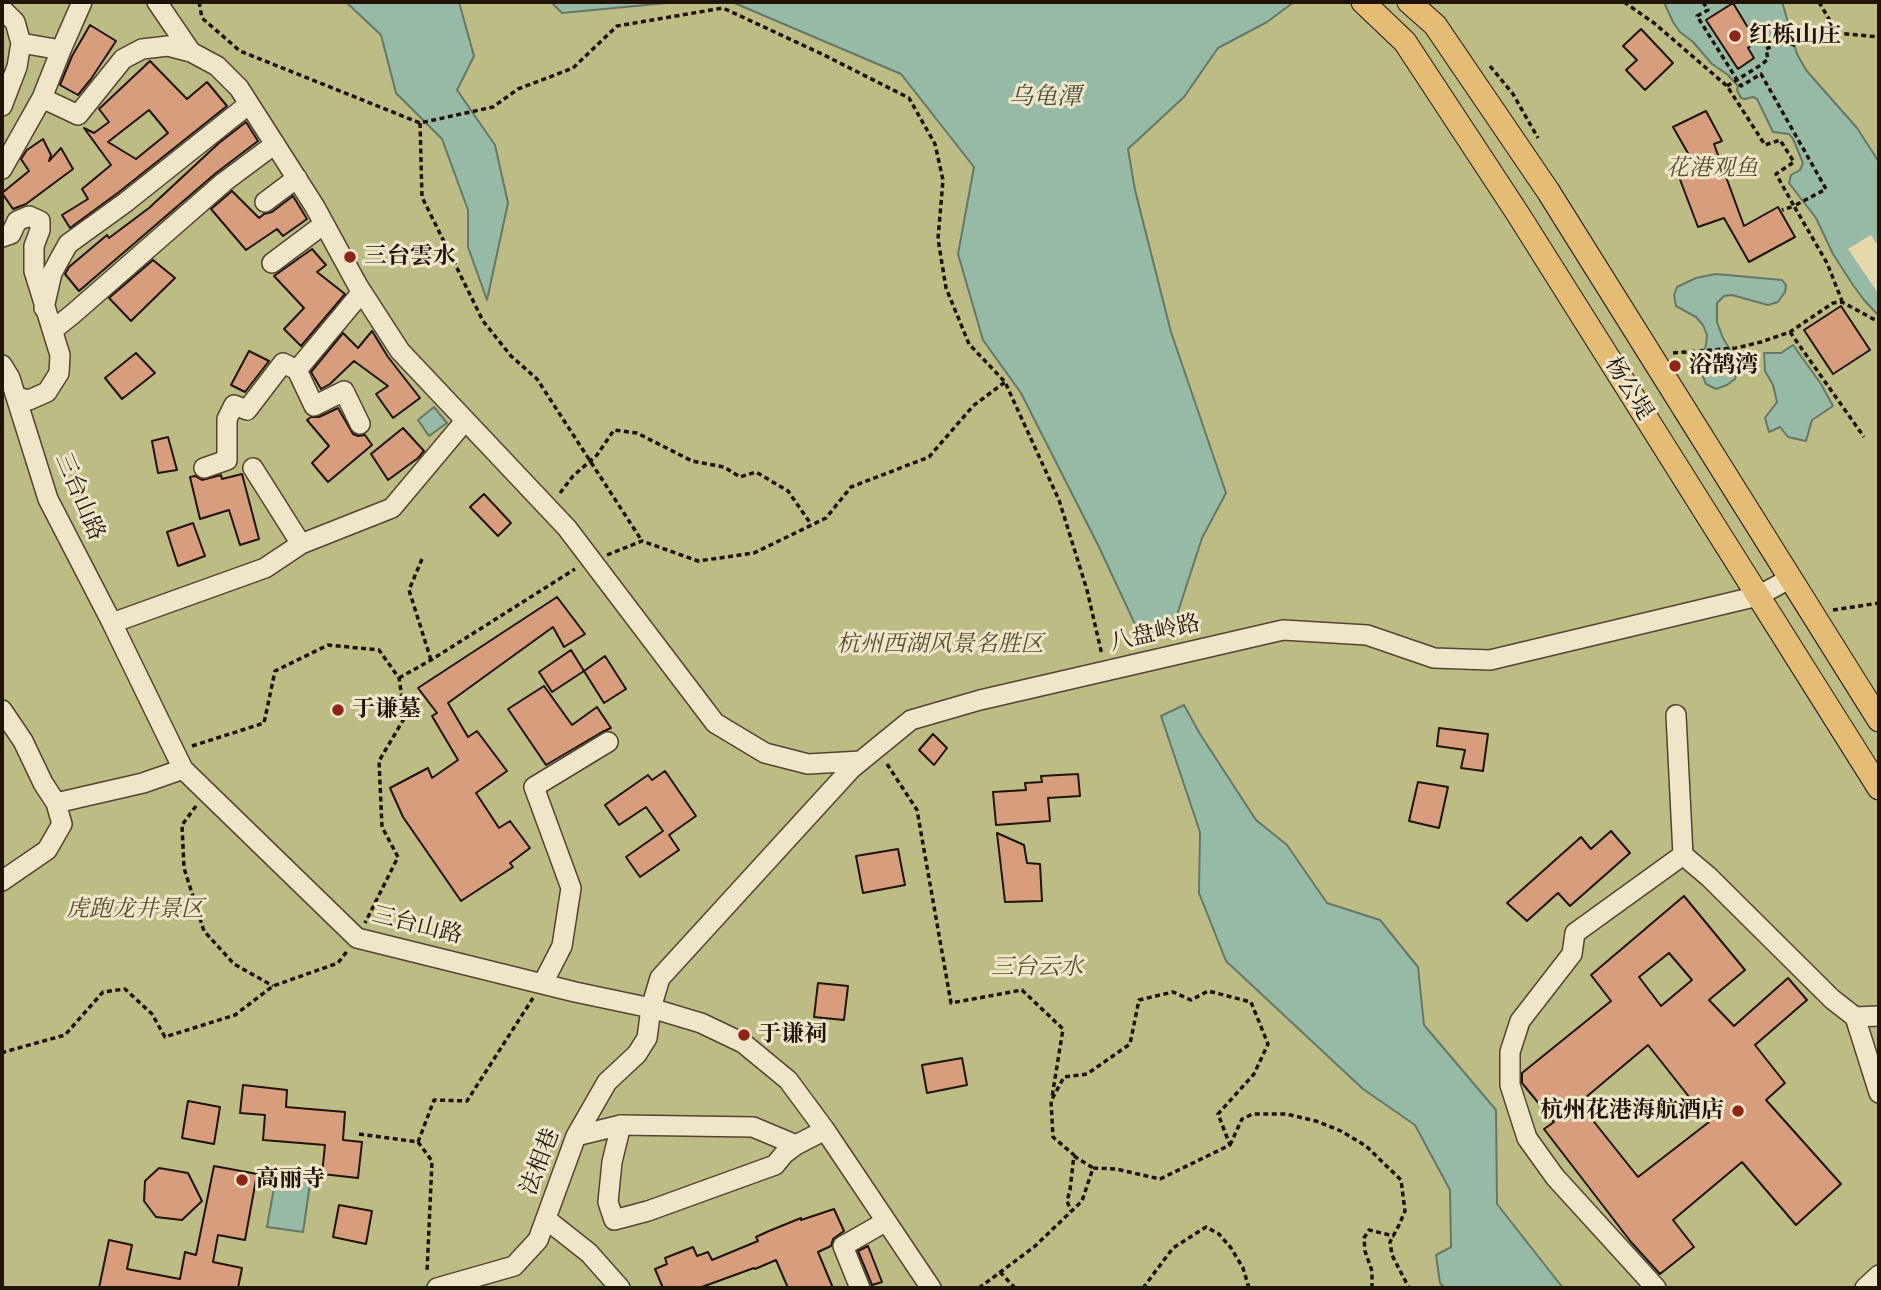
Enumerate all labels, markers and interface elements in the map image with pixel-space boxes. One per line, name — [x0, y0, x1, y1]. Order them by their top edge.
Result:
place label: 红栎山庄 — [1749, 22, 1841, 50]
marker: 红栎山庄 — [1727, 28, 1743, 44]
water label: 乌龟潭 — [1009, 84, 1081, 112]
park label: 花港观鱼 — [1666, 155, 1758, 183]
place label: 三台雲水 — [364, 243, 456, 271]
marker: 三台雲水 — [342, 249, 358, 265]
street label: 杨公堤 — [1598, 352, 1658, 426]
place label: 浴鹄湾 — [1689, 352, 1758, 380]
marker: 浴鹄湾 — [1667, 358, 1683, 374]
street label: 三台山路 — [48, 449, 110, 545]
street label: 八盘岭路 — [1107, 610, 1203, 658]
park label: 杭州西湖风景名胜区 — [837, 631, 1043, 659]
place label: 于谦墓 — [352, 696, 421, 724]
marker: 于谦墓 — [330, 702, 346, 718]
park label: 虎跑龙井景区 — [66, 896, 204, 924]
street label: 三台山路 — [369, 901, 465, 951]
park label: 三台云水 — [991, 954, 1083, 982]
place label: 于谦祠 — [758, 1021, 827, 1049]
marker: 于谦祠 — [736, 1027, 752, 1043]
place label: 杭州花港海航酒店 — [1540, 1097, 1724, 1125]
marker: 杭州花港海航酒店 — [1730, 1103, 1746, 1119]
street label: 法相巷 — [516, 1125, 566, 1199]
place label: 高丽寺 — [256, 1166, 325, 1194]
marker: 高丽寺 — [234, 1172, 250, 1188]

